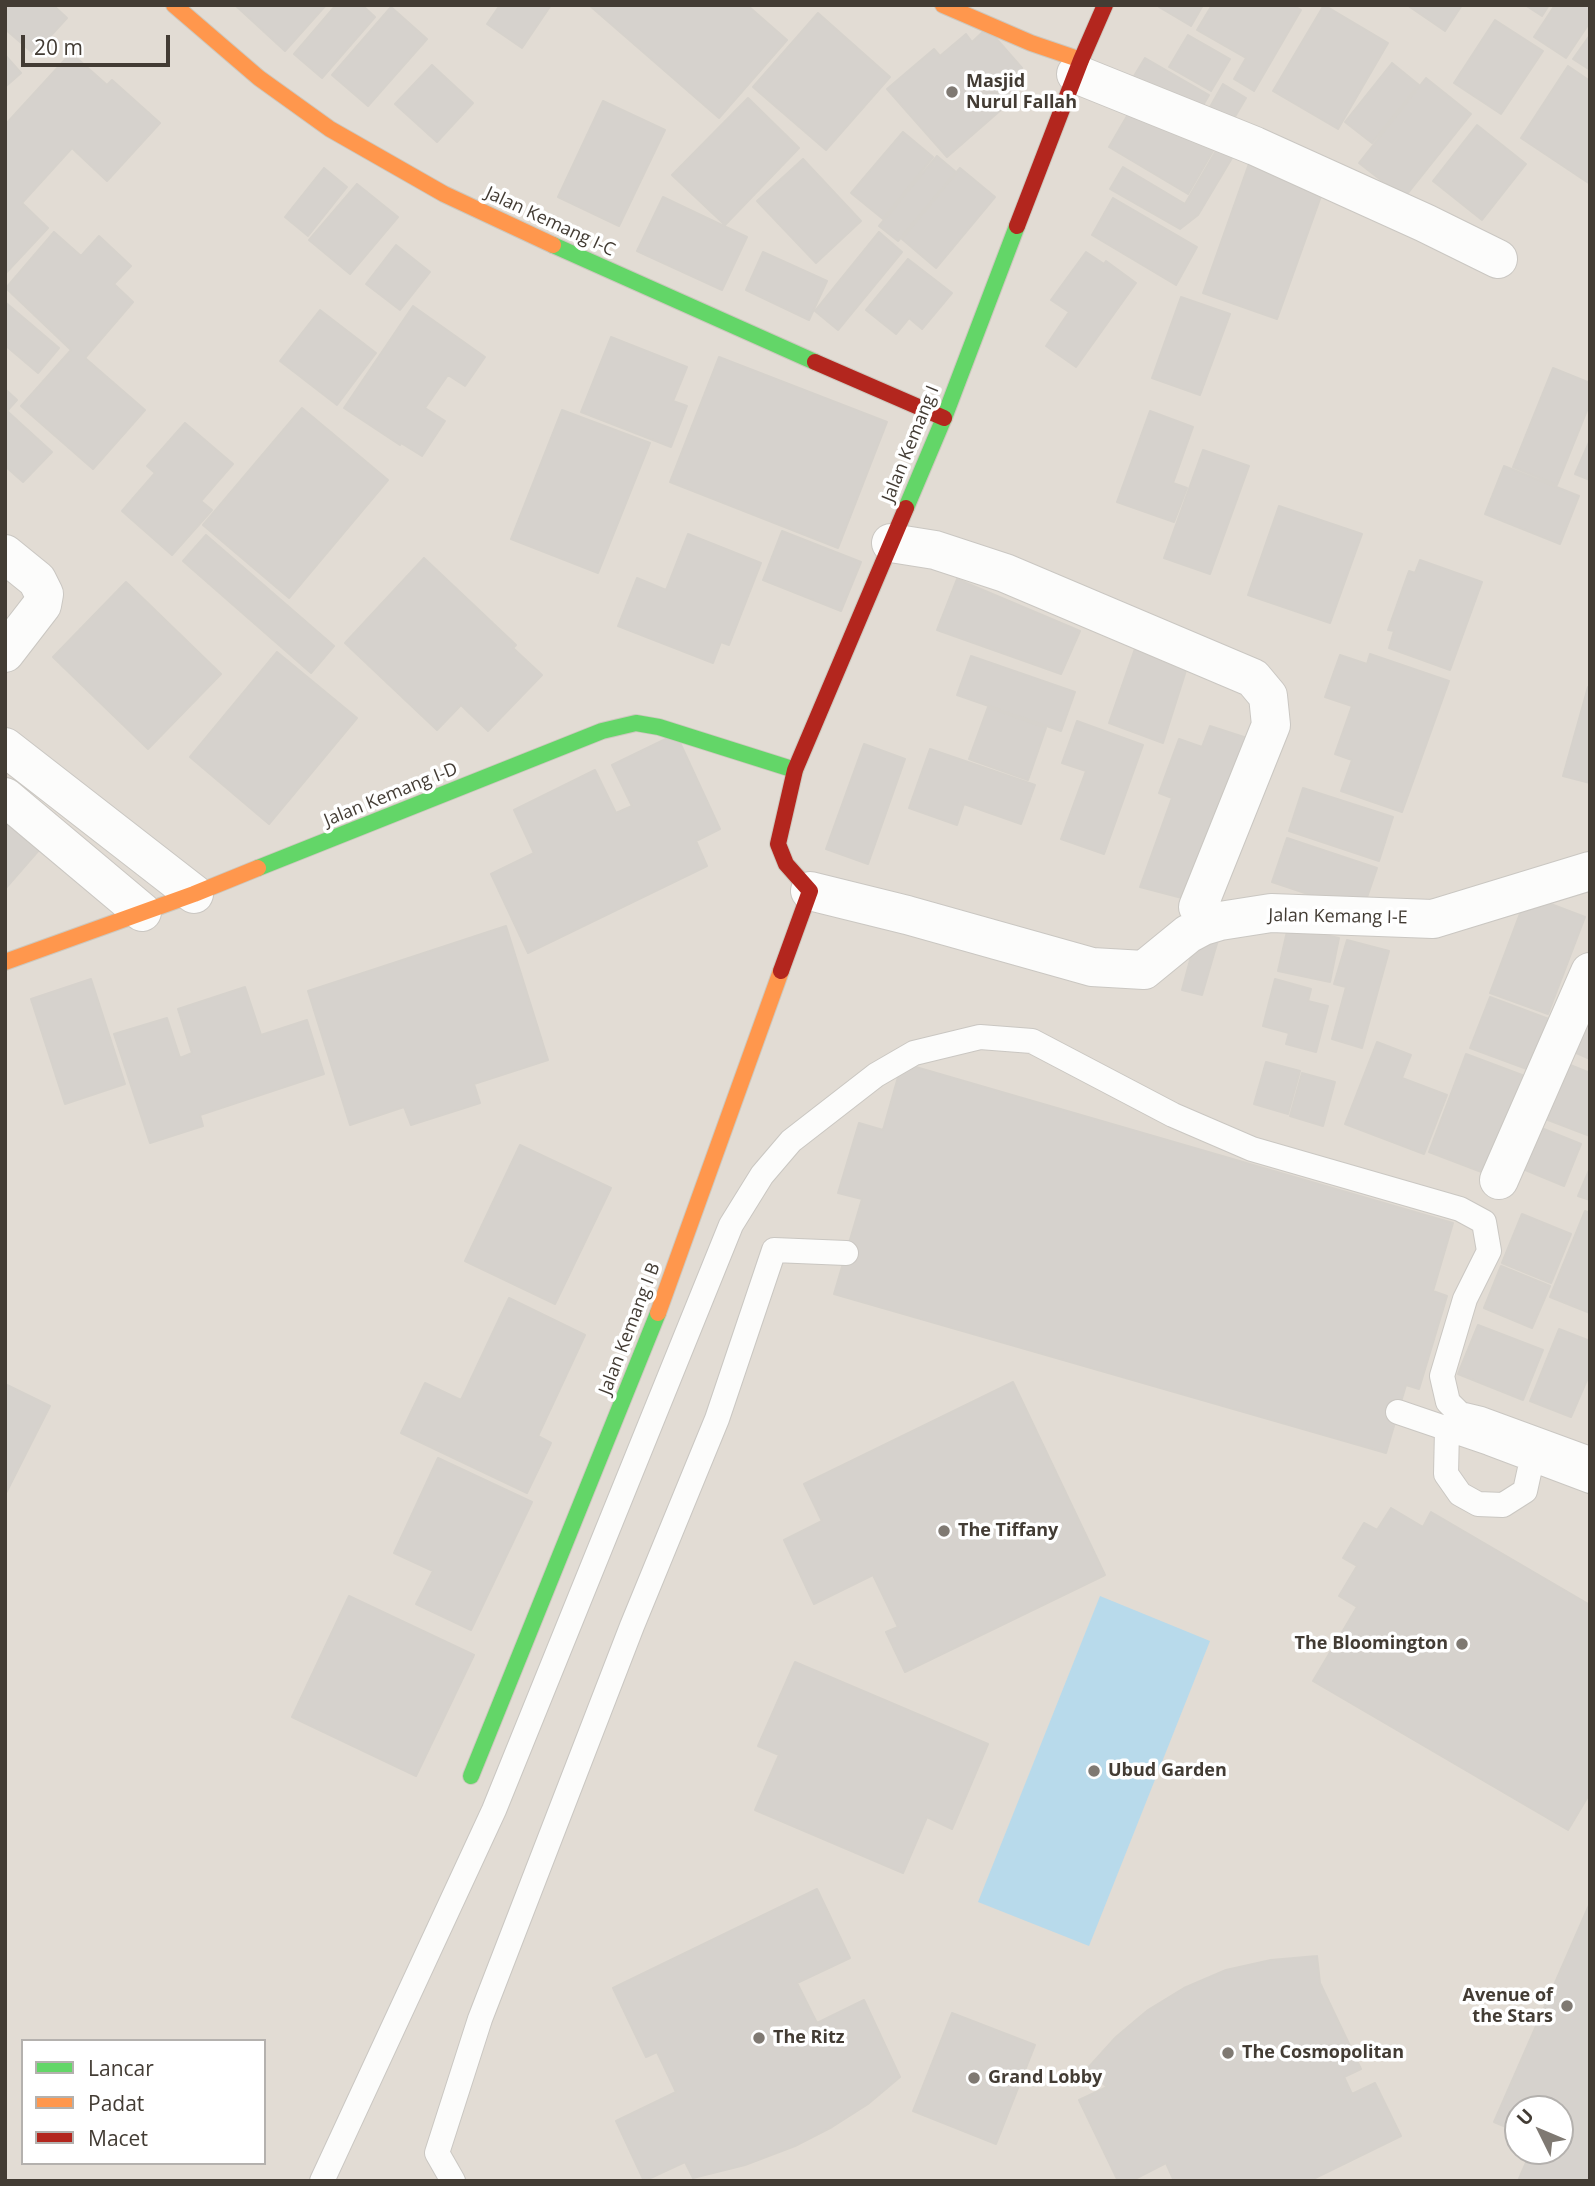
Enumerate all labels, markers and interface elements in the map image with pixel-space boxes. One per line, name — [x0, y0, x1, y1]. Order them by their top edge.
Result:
scale bar — [24, 21, 173, 65]
text: 20 m — [34, 33, 83, 61]
place label: Masjid Nurul Fallah — [966, 71, 1077, 114]
marker: Masjid Nurul Fallah — [944, 84, 960, 100]
street label: Jalan Kemang I-C — [482, 183, 618, 261]
street label: Jalan Kemang I — [878, 383, 944, 505]
street label: Jalan Kemang I-D — [321, 758, 461, 832]
street label: Jalan Kemang I-E — [1268, 905, 1408, 929]
street label: Jalan Kemang I B — [595, 1260, 665, 1398]
place label: The Tiffany — [958, 1520, 1058, 1542]
marker: The Tiffany — [936, 1523, 952, 1539]
place label: The Bloomington — [1295, 1633, 1448, 1655]
marker: The Bloomington — [1454, 1636, 1470, 1652]
place label: Ubud Garden — [1108, 1760, 1227, 1782]
marker: Ubud Garden — [1086, 1763, 1102, 1779]
place label: Avenue of the Stars — [1463, 1985, 1553, 2028]
marker: Avenue of the Stars — [1559, 1998, 1575, 2014]
place label: The Ritz — [773, 2027, 845, 2049]
marker: The Ritz — [751, 2030, 767, 2046]
legend — [21, 2039, 266, 2165]
place label: The Cosmopolitan — [1242, 2042, 1404, 2064]
marker: The Cosmopolitan — [1220, 2045, 1236, 2061]
text: Lancar — [88, 2054, 154, 2082]
place label: Grand Lobby — [988, 2067, 1102, 2089]
marker: Grand Lobby — [966, 2070, 982, 2086]
text: Padat — [88, 2089, 144, 2117]
north arrow — [1504, 2095, 1574, 2165]
text: U — [1511, 2103, 1540, 2131]
text: Macet — [88, 2124, 148, 2152]

